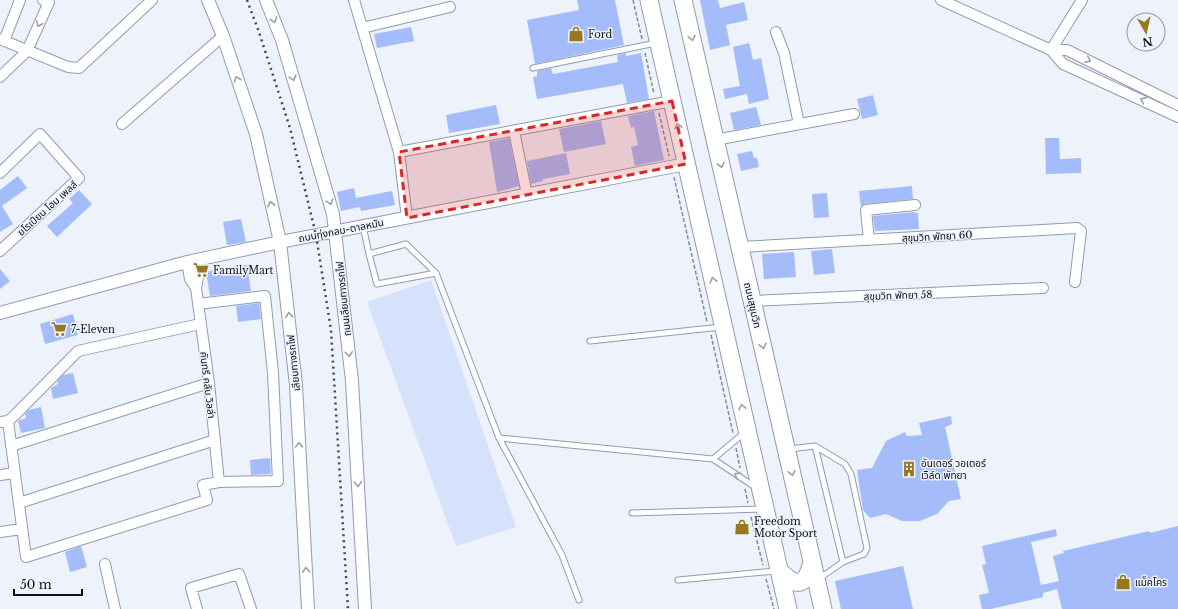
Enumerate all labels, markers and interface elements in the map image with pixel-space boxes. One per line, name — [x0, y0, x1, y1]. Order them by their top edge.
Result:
north arrow — [1126, 12, 1166, 52]
one-way arrow — [270, 17, 278, 24]
one-way arrow — [36, 20, 44, 27]
shop icon: Ford — [567, 25, 585, 43]
place label: Ford — [588, 28, 613, 41]
one-way arrow — [687, 34, 696, 41]
text: N — [1141, 34, 1154, 50]
one-way arrow — [1083, 55, 1091, 63]
one-way arrow — [288, 74, 297, 81]
one-way arrow — [234, 75, 242, 82]
one-way arrow — [1140, 96, 1147, 104]
one-way arrow — [674, 123, 682, 129]
one-way arrow — [717, 162, 725, 168]
street label: ยโรเปียน โฮม เพลส์ — [15, 178, 80, 239]
one-way arrow — [325, 199, 334, 206]
one-way arrow — [268, 201, 276, 207]
street label: ถนนทุ่งกลม-ตาลหมัน — [297, 216, 385, 245]
street label: สุขุมวิท พัทยา 60 — [901, 228, 973, 245]
supermarket icon: FamilyMart — [192, 261, 210, 279]
street label: ถนนเลียบทางรถไฟ — [333, 261, 354, 337]
place label: FamilyMart — [213, 264, 273, 277]
one-way arrow — [709, 277, 718, 284]
street label: ถนนสุขุมวิท — [741, 281, 764, 329]
street label: สุขุมวิท พัทยา 58 — [863, 288, 933, 303]
one-way arrow — [285, 312, 294, 318]
supermarket icon: 7-Eleven — [50, 320, 68, 338]
place label: 7-Eleven — [71, 323, 115, 336]
street label: เลียบทางรถไฟ — [284, 334, 303, 392]
one-way arrow — [758, 343, 766, 349]
street label: คันทรี คลับ วิลล่า — [197, 351, 218, 419]
one-way arrow — [344, 351, 353, 357]
one-way arrow — [738, 404, 747, 411]
one-way arrow — [295, 442, 303, 448]
place label: อันเดอร์ วอเตอร์ เวิล์ด พัทยา — [921, 457, 986, 482]
building icon: อันเดอร์ วอเตอร์ เวิล์ด พัทยา — [900, 460, 918, 478]
one-way arrow — [787, 470, 795, 476]
one-way arrow — [734, 472, 741, 480]
one-way arrow — [353, 481, 362, 487]
place label: Freedom Motor Sport — [754, 515, 817, 540]
shop icon: Freedom Motor Sport — [733, 518, 751, 536]
one-way arrow — [301, 567, 310, 573]
scale bar — [14, 571, 82, 597]
shop icon: แม็คโคร — [1114, 573, 1132, 591]
place label: แม็คโคร — [1135, 576, 1167, 589]
text: 50 m — [20, 577, 52, 592]

